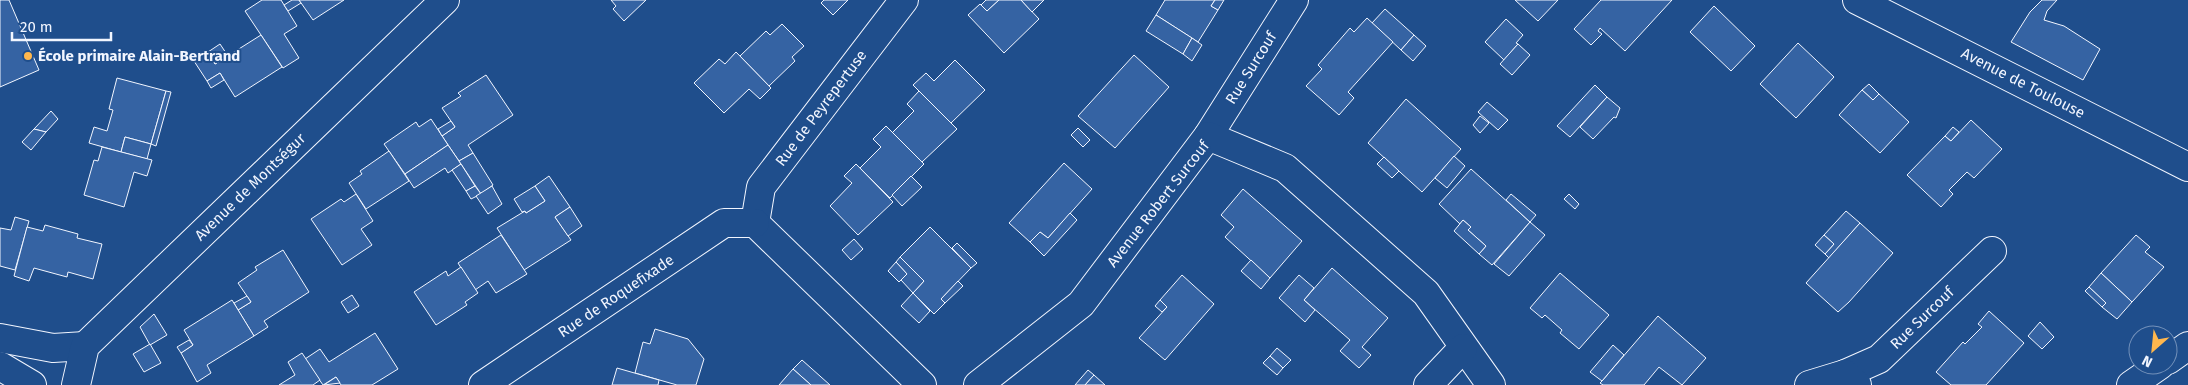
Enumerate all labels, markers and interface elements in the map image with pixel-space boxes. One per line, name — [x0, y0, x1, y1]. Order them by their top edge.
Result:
scale bar — [12, 10, 111, 42]
text: 20 m — [20, 18, 53, 36]
street label: Rue Surcouf — [1222, 28, 1281, 107]
street label: Avenue de Toulouse — [1958, 44, 2088, 122]
street label: Rue de Peyrepertuse — [772, 46, 870, 170]
place label: École primaire Alain-Bertrand — [38, 47, 240, 65]
marker: École primaire Alain-Bertrand — [22, 50, 34, 62]
street label: Avenue de Montségur — [191, 129, 309, 244]
street label: Avenue Robert Surcouf — [1103, 137, 1213, 271]
street label: Rue de Roquefixade — [555, 251, 677, 341]
street label: Rue Surcouf — [1886, 283, 1958, 353]
north arrow — [2128, 325, 2178, 375]
text: N — [2139, 351, 2155, 371]

